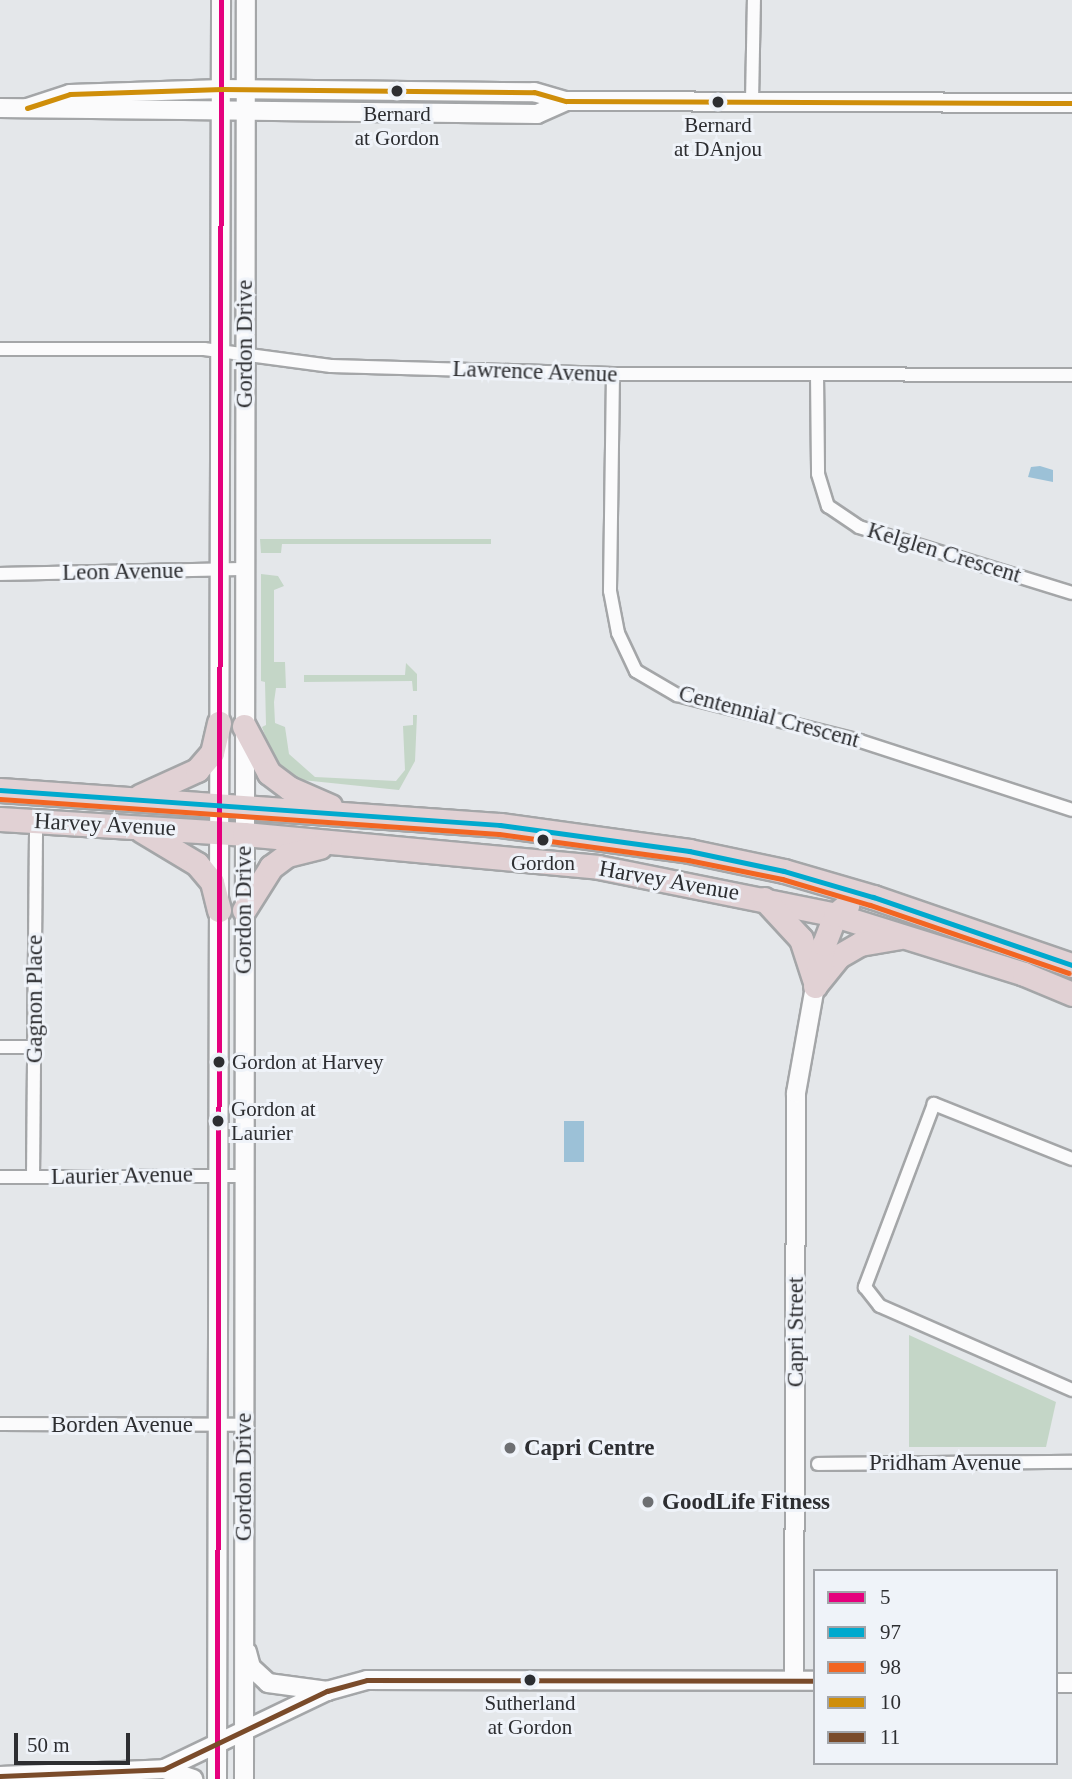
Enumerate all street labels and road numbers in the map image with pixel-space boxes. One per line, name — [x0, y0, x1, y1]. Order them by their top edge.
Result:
street label: Gordon Drive — [231, 280, 259, 408]
street label: Lawrence Avenue — [451, 355, 619, 389]
street label: Kelglen Crescent — [864, 517, 1024, 589]
street label: Leon Avenue — [61, 557, 185, 587]
street label: Centennial Crescent — [676, 680, 862, 754]
street label: Harvey Avenue — [33, 807, 177, 843]
street label: Gordon Drive — [230, 846, 258, 974]
street label: Harvey Avenue — [596, 855, 742, 907]
street label: Gagnon Place — [21, 935, 49, 1063]
street label: Laurier Avenue — [50, 1161, 194, 1191]
street label: Capri Street — [782, 1277, 810, 1387]
street label: Borden Avenue — [50, 1411, 194, 1439]
street label: Gordon Drive — [230, 1413, 258, 1541]
street label: Pridham Avenue — [868, 1449, 1022, 1477]

